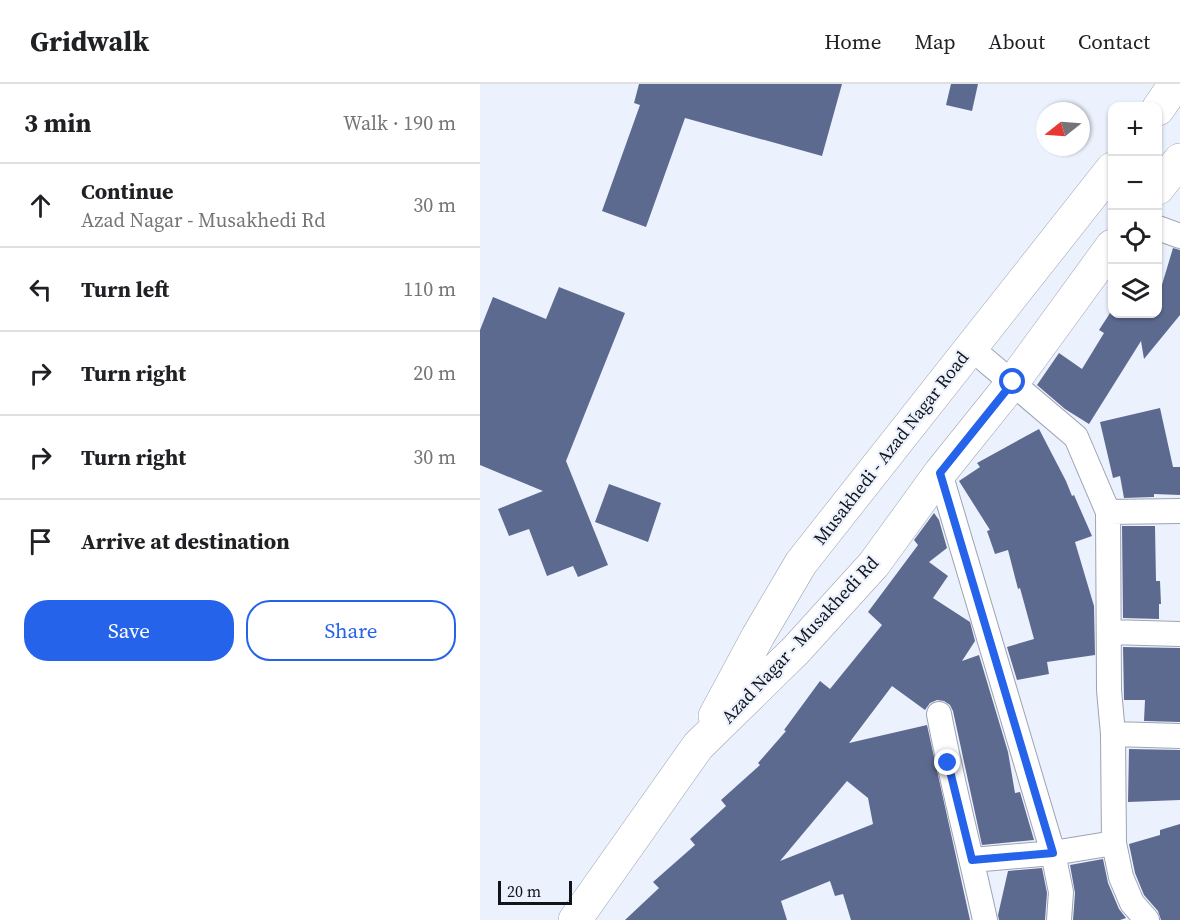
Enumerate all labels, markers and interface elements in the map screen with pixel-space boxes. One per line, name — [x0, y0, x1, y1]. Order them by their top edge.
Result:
text: Gridwalk — [30, 22, 149, 60]
text: Home — [824, 27, 882, 56]
text: Map — [915, 27, 956, 56]
text: About — [989, 27, 1045, 56]
text: Contact — [1078, 27, 1150, 56]
north arrow — [1036, 102, 1090, 156]
map controls — [1108, 102, 1162, 318]
button: + — [1108, 102, 1162, 156]
text: 3 min — [24, 105, 91, 141]
text: Walk · 190 m — [343, 109, 456, 137]
button: − — [1108, 156, 1162, 210]
text: Continue — [81, 176, 174, 206]
icon: ahead — [24, 189, 57, 222]
text: 30 m — [413, 191, 456, 219]
text: Azad Nagar - Musakhedi Rd — [81, 206, 326, 234]
button: locate — [1108, 210, 1162, 264]
button: layers — [1108, 264, 1162, 318]
icon: left — [24, 273, 57, 306]
text: Turn left — [81, 274, 169, 304]
text: 110 m — [403, 275, 456, 303]
street label: Musakhedi - Azad Nagar Road — [807, 346, 974, 550]
icon: right — [24, 357, 57, 390]
text: Turn right — [81, 358, 186, 388]
text: 20 m — [413, 359, 456, 387]
route start — [999, 368, 1025, 394]
icon: right — [24, 441, 57, 474]
text: Turn right — [81, 442, 186, 472]
text: 30 m — [413, 443, 456, 471]
icon: arrive — [24, 525, 57, 558]
text: Arrive at destination — [81, 526, 290, 556]
street label: Azad Nagar - Musakhedi Rd — [715, 551, 884, 729]
button: Save — [24, 600, 234, 661]
button: Share — [246, 600, 456, 661]
route end — [934, 749, 960, 775]
scale bar — [498, 878, 572, 906]
text: 20 m — [507, 880, 541, 902]

